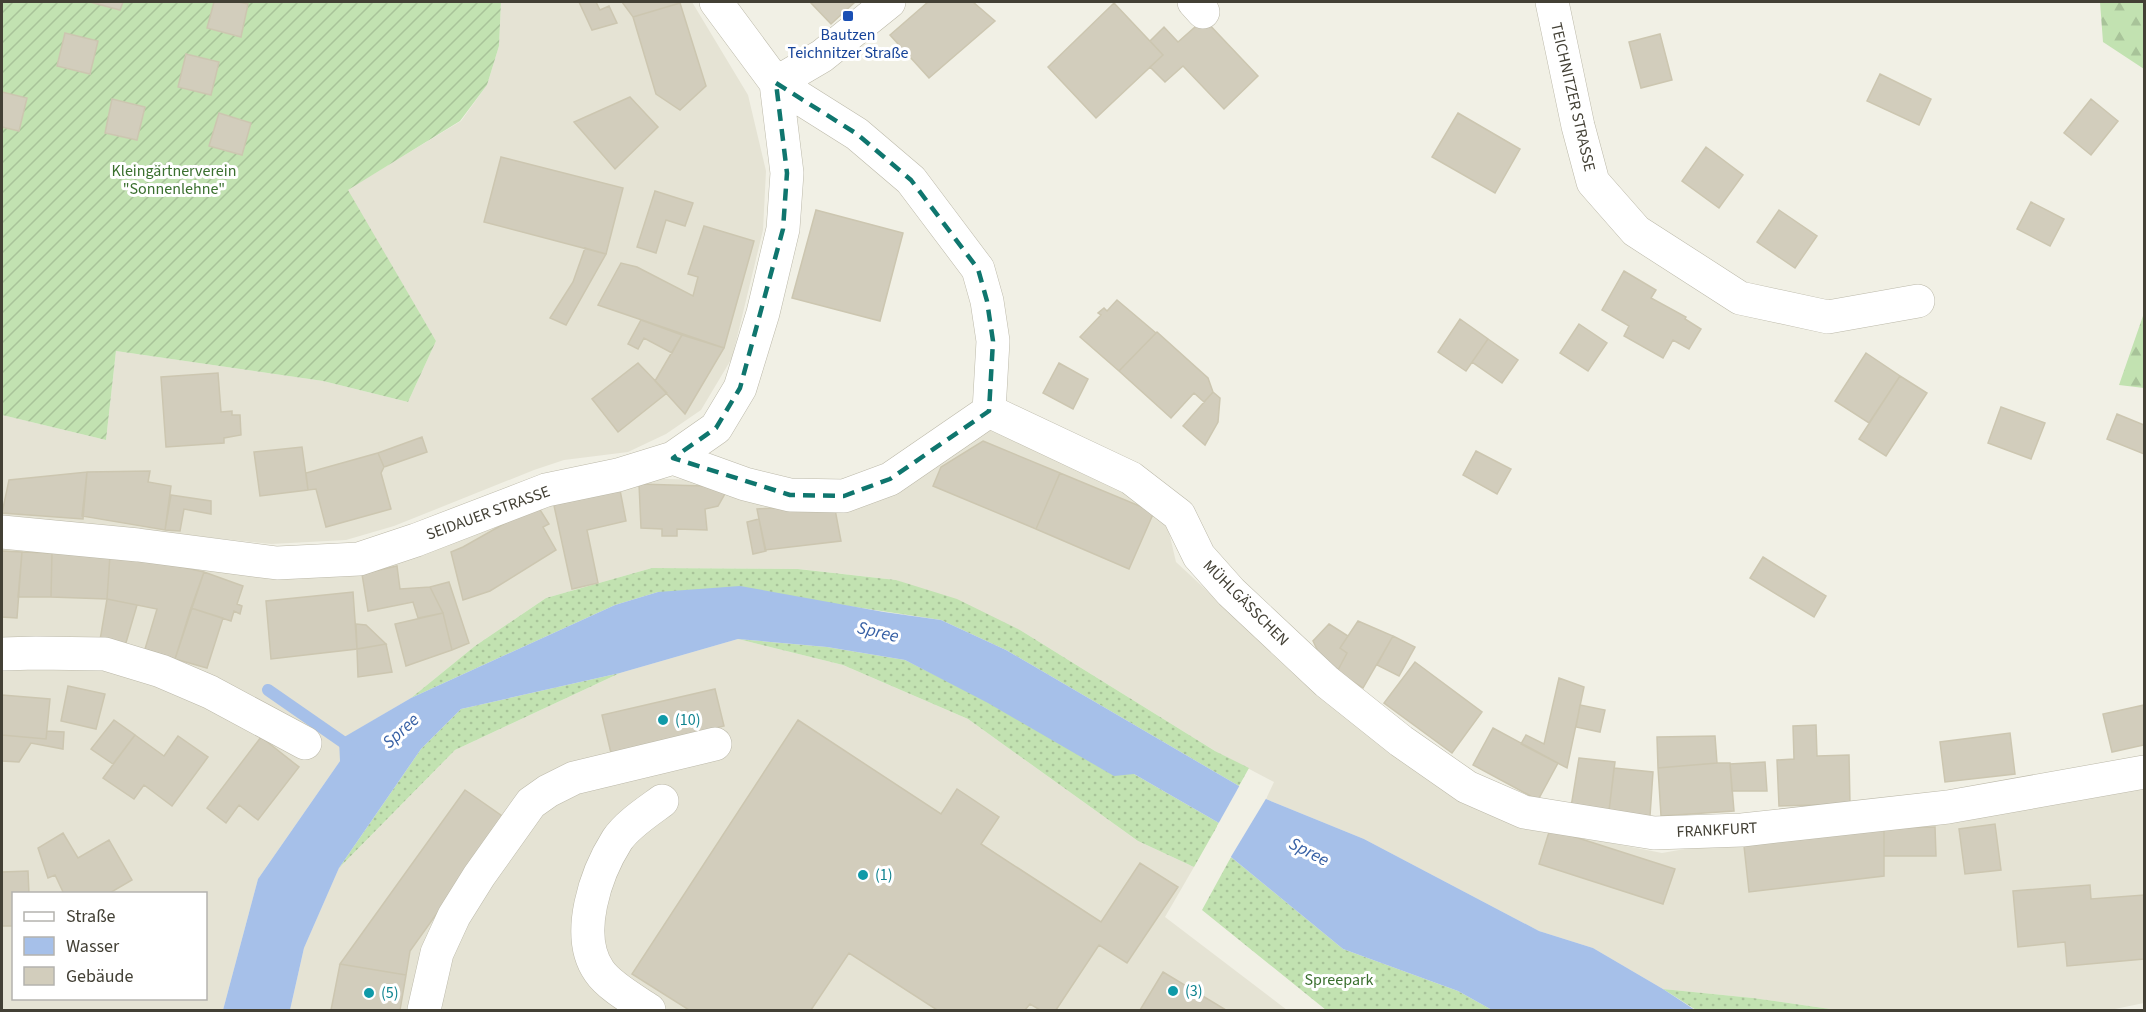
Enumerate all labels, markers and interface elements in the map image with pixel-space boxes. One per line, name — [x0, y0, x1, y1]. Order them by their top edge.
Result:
marker: Bautzen Teichnitzer Straße — [841, 9, 855, 23]
street label: TEICHNITZER STRASSE — [1545, 20, 1601, 174]
place label: Bautzen Teichnitzer Straße — [788, 24, 908, 64]
park label: Kleingärtnerverein "Sonnenlehne" — [112, 160, 236, 200]
street label: SEIDAUER STRASSE — [423, 480, 553, 546]
street label: MÜHLGÄSSCHEN — [1198, 555, 1294, 651]
water label: Spree — [855, 615, 902, 649]
water label: Spree — [377, 707, 425, 754]
place label: (10) — [675, 709, 701, 731]
marker: (10) — [656, 713, 670, 727]
street label: FRANKFURT — [1676, 817, 1758, 843]
water label: Spree — [1285, 831, 1334, 873]
place label: (1) — [875, 864, 893, 886]
marker: (1) — [856, 868, 870, 882]
legend — [12, 892, 207, 1000]
text: Straße — [66, 904, 116, 929]
text: Wasser — [66, 934, 120, 959]
text: Gebäude — [66, 964, 134, 989]
park label: Spreepark — [1305, 969, 1374, 991]
place label: (3) — [1185, 980, 1203, 1002]
place label: (5) — [381, 982, 399, 1004]
marker: (3) — [1166, 984, 1180, 998]
marker: (5) — [362, 986, 376, 1000]

